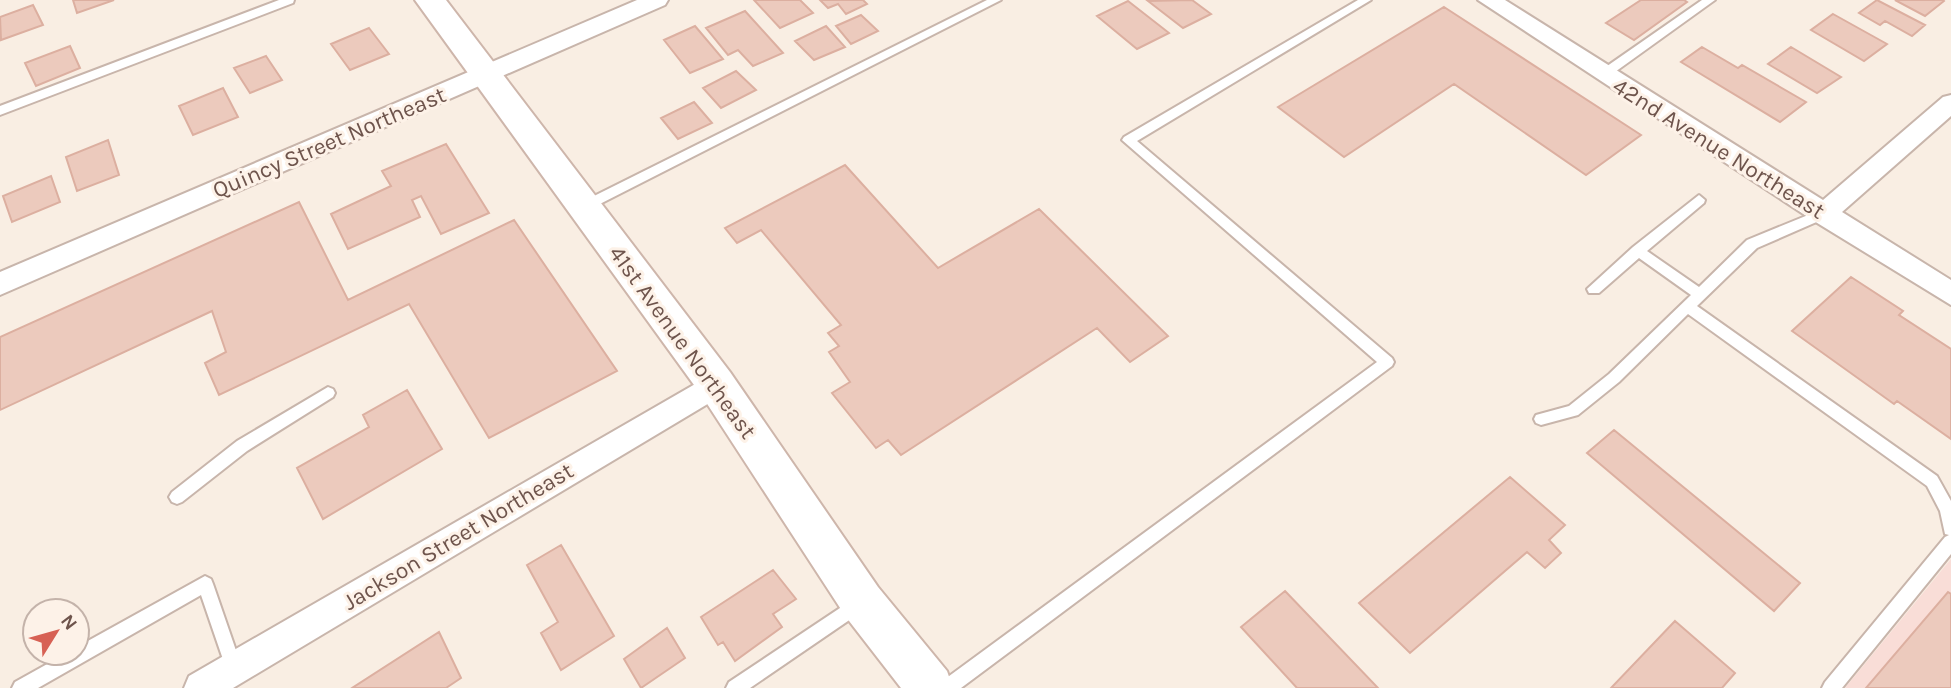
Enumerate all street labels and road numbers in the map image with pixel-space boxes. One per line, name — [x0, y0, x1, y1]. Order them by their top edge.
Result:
street label: 42nd Avenue Northeast — [1608, 72, 1830, 225]
street label: Quincy Street Northeast — [209, 81, 450, 204]
street label: 41st Avenue Northeast — [603, 240, 762, 444]
street label: Jackson Street Northeast — [338, 457, 579, 616]

